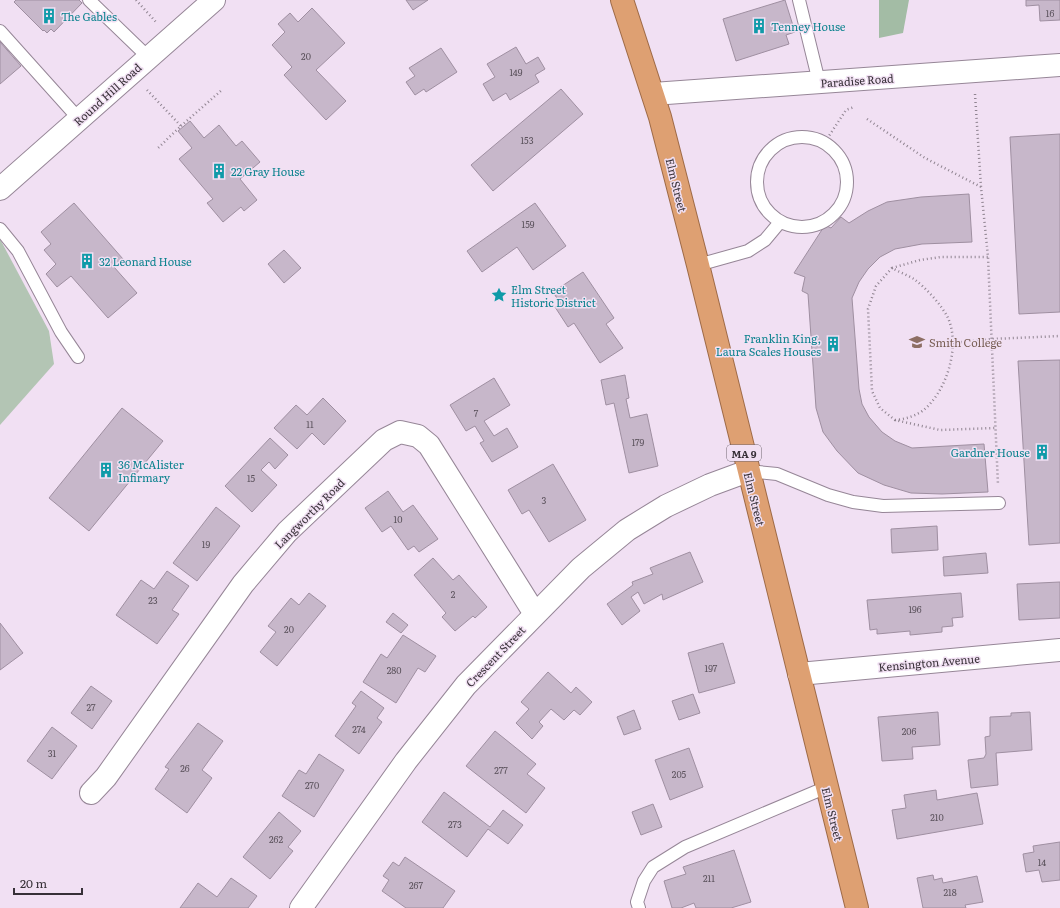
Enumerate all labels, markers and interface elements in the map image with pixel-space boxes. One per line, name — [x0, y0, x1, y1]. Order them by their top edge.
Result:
house number: 16 — [1046, 6, 1054, 20]
building icon: The Gables — [40, 7, 58, 25]
place label: The Gables — [61, 8, 117, 24]
building icon: Tenney House — [750, 17, 768, 35]
place label: Tenney House — [771, 18, 846, 34]
house number: 20 — [301, 49, 311, 63]
street label: Round Hill Road — [70, 59, 145, 129]
house number: 149 — [510, 65, 523, 79]
street label: Paradise Road — [820, 69, 894, 91]
house number: 153 — [520, 133, 534, 147]
street label: Elm Street — [663, 156, 692, 214]
building icon: 22 Gray House — [210, 162, 228, 180]
place label: 22 Gray House — [231, 163, 305, 179]
house number: 159 — [522, 217, 535, 231]
building icon: 32 Leonard House — [78, 252, 96, 270]
place label: 32 Leonard House — [99, 253, 192, 269]
place label: Elm Street Historic District — [511, 281, 597, 310]
place icon: Elm Street Historic District — [490, 286, 508, 304]
place label: Franklin King, Laura Scales Houses — [716, 330, 821, 359]
school or university icon: Smith College — [908, 333, 926, 351]
place label: Smith College — [929, 334, 1002, 350]
building icon: Franklin King, Laura Scales Houses — [824, 335, 842, 353]
house number: 7 — [474, 406, 479, 420]
house number: 11 — [306, 417, 314, 431]
house number: 179 — [632, 435, 645, 449]
building icon: Gardner House — [1033, 443, 1051, 461]
place label: Gardner House — [951, 444, 1030, 460]
road number: MA 9 — [727, 445, 761, 461]
place label: 36 McAlister Infirmary — [118, 456, 185, 485]
building icon: 36 McAlister Infirmary — [97, 461, 115, 479]
street label: Elm Street — [741, 470, 770, 528]
house number: 15 — [247, 471, 256, 485]
street label: Langworthy Road — [270, 474, 348, 552]
house number: 3 — [542, 493, 547, 507]
house number: 10 — [394, 512, 402, 526]
house number: 19 — [202, 537, 210, 551]
house number: 2 — [451, 587, 456, 601]
house number: 23 — [148, 593, 158, 607]
house number: 196 — [908, 602, 922, 616]
street label: Crescent Street — [462, 621, 529, 690]
house number: 20 — [284, 622, 294, 636]
street label: Kensington Avenue — [878, 650, 981, 674]
house number: 197 — [705, 661, 718, 675]
house number: 280 — [387, 663, 401, 677]
house number: 27 — [86, 700, 96, 714]
house number: 274 — [352, 722, 366, 736]
house number: 206 — [902, 724, 916, 738]
house number: 31 — [48, 746, 57, 760]
house number: 26 — [180, 761, 190, 775]
house number: 277 — [494, 763, 508, 777]
house number: 205 — [672, 767, 687, 781]
house number: 270 — [305, 778, 319, 792]
street label: Elm Street — [819, 785, 848, 843]
house number: 210 — [930, 810, 944, 824]
house number: 273 — [448, 817, 462, 831]
house number: 262 — [269, 832, 283, 846]
house number: 14 — [1038, 855, 1046, 869]
scale bar — [14, 870, 82, 896]
house number: 211 — [703, 871, 715, 885]
text: 20 m — [20, 874, 47, 892]
house number: 267 — [409, 878, 423, 892]
house number: 218 — [943, 885, 957, 899]

